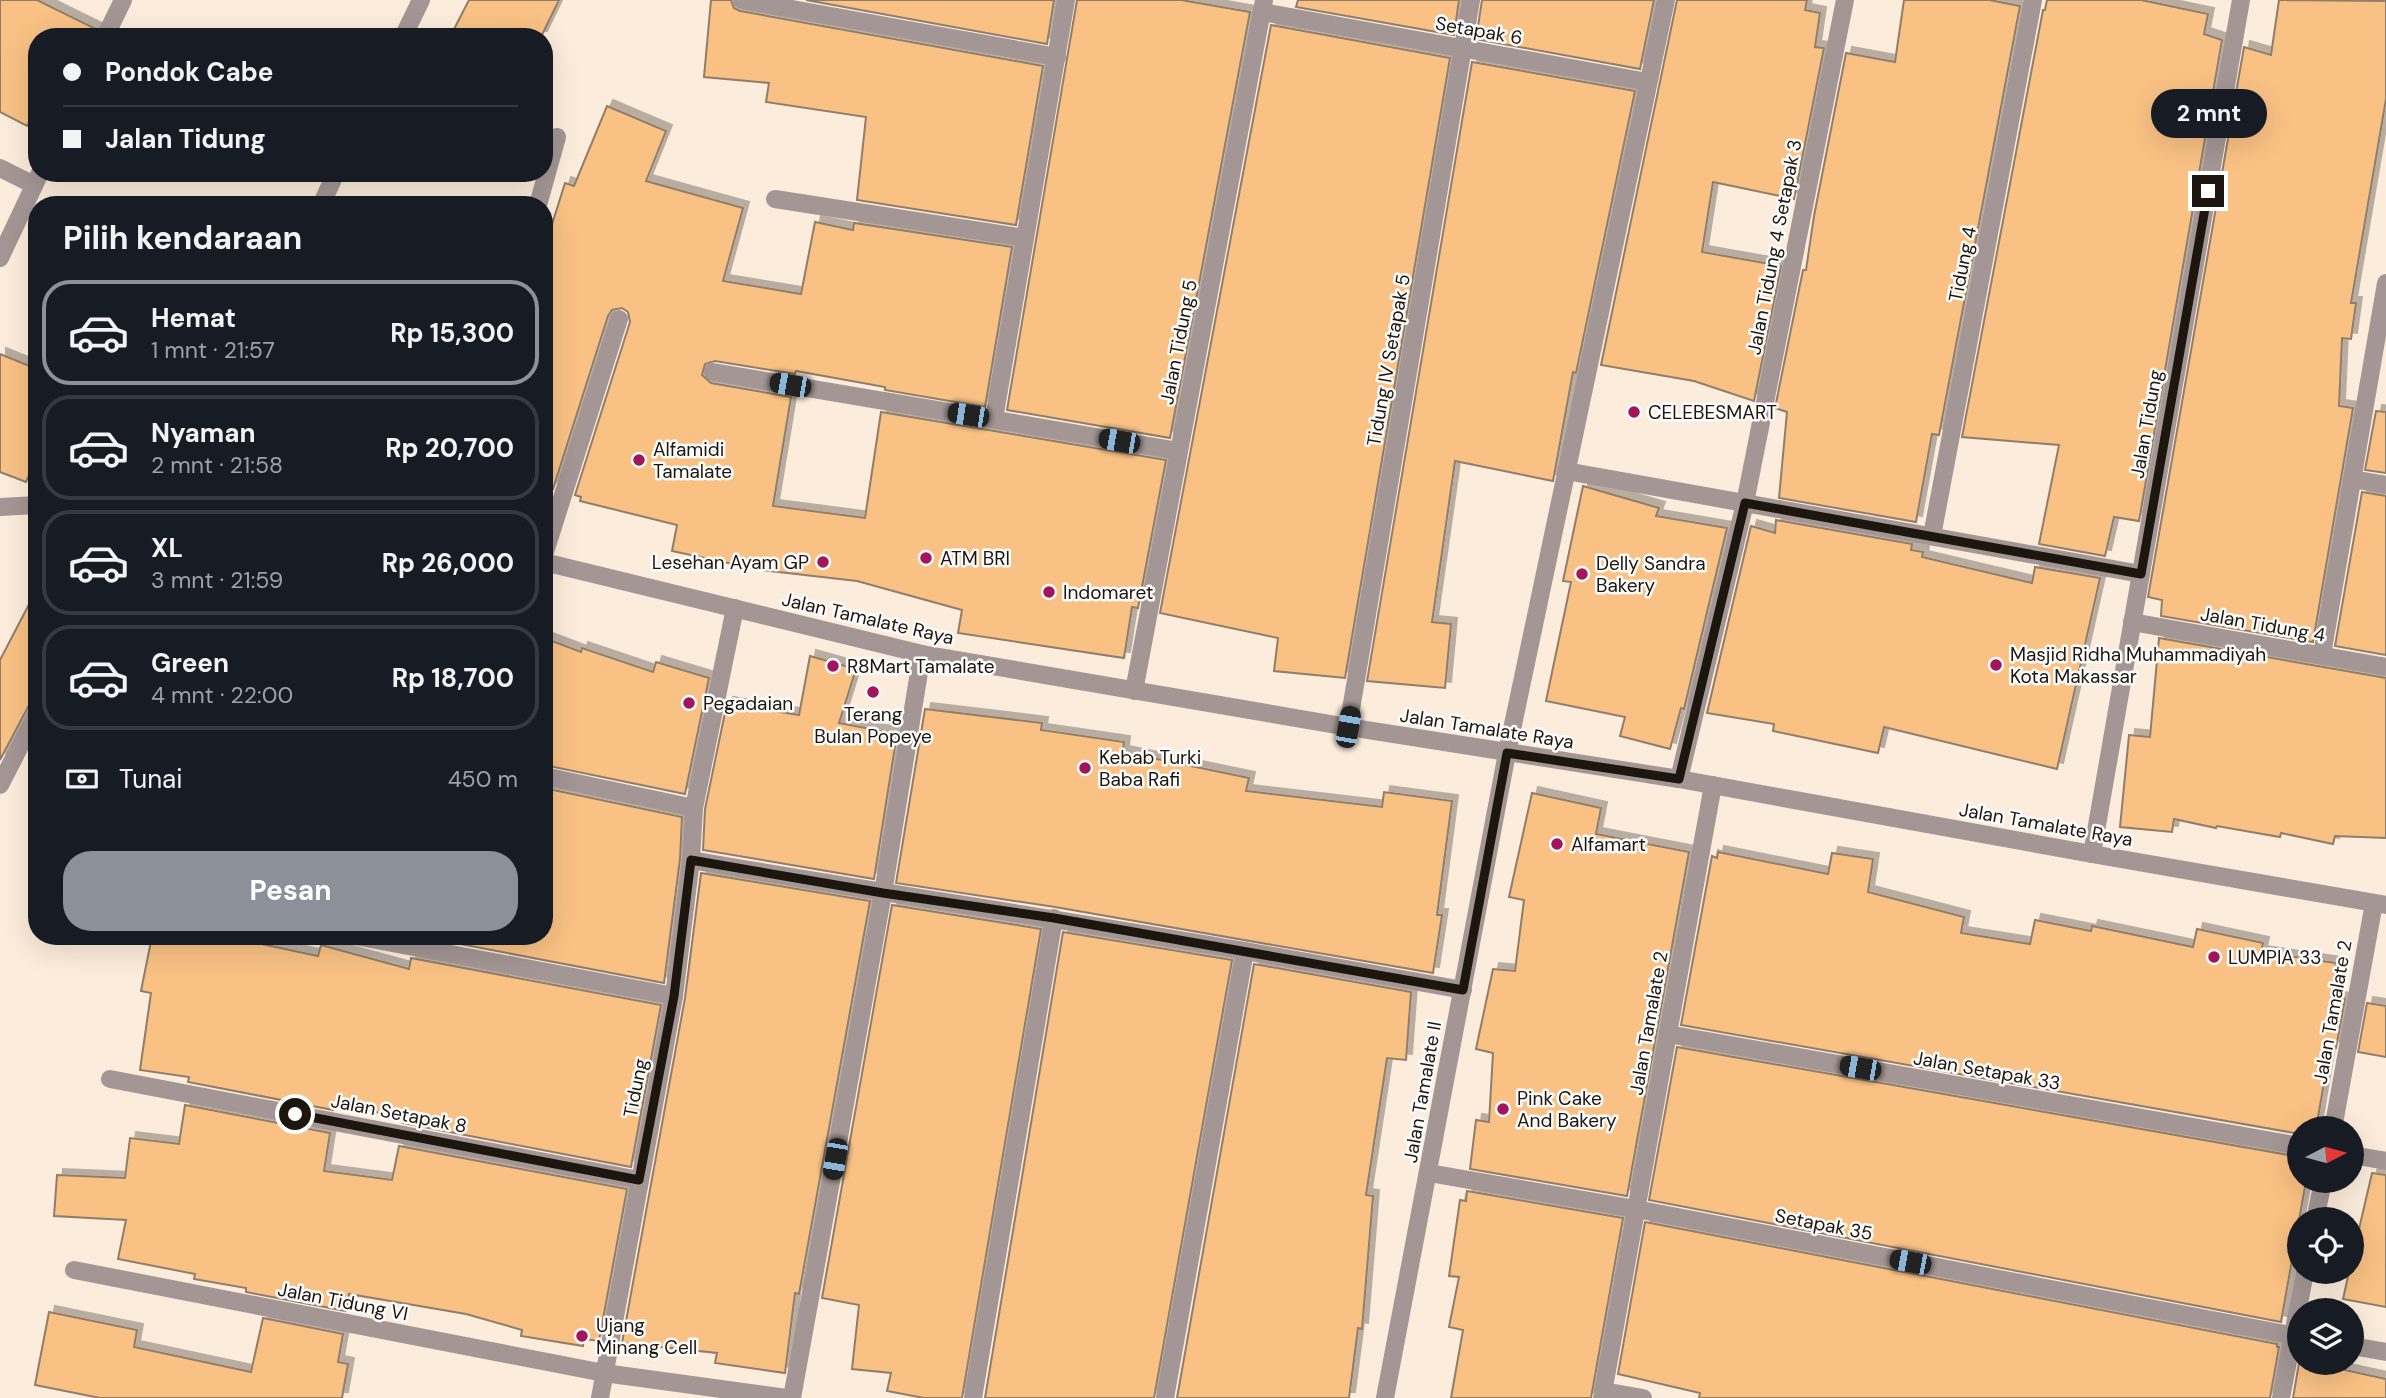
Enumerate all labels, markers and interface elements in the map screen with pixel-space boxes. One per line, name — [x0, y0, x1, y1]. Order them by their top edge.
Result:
street label: Setapak 6 — [1433, 11, 1524, 50]
text: Pondok Cabe — [105, 55, 273, 89]
callout: 2 mnt — [2150, 90, 2266, 138]
text: 2 mnt — [2177, 98, 2241, 128]
text: Jalan Tidung — [105, 122, 266, 156]
street label: Jalan Tidung 4 Setapak 3 — [1741, 137, 1808, 357]
route end — [2192, 175, 2224, 207]
text: Pilih kendaraan — [63, 217, 302, 259]
street label: Tidung 4 — [1943, 224, 1982, 304]
street label: Tidung IV Setapak 5 — [1361, 272, 1416, 448]
street label: Jalan Tidung 5 — [1154, 278, 1203, 407]
icon: car — [67, 301, 130, 364]
text: Hemat — [151, 301, 236, 335]
text: Rp 15,300 — [390, 316, 514, 350]
text: 1 mnt · 21:57 — [151, 335, 275, 365]
street label: Jalan Tidung — [2125, 367, 2168, 480]
car — [768, 371, 813, 399]
place label: CELEBESMART — [1648, 400, 1777, 425]
car — [946, 401, 991, 429]
marker: CELEBESMART — [1626, 404, 1642, 420]
icon: car — [67, 416, 130, 479]
text: Nyaman — [151, 416, 256, 450]
car — [1097, 427, 1142, 455]
text: Rp 20,700 — [385, 431, 514, 465]
place label: Alfamidi Tamalate — [653, 437, 732, 484]
text: 2 mnt · 21:58 — [151, 450, 283, 480]
marker: Alfamidi Tamalate — [631, 452, 647, 468]
icon: car — [67, 531, 130, 594]
text: XL — [151, 531, 183, 565]
text: Rp 26,000 — [382, 546, 514, 580]
place label: ATM BRI — [940, 546, 1010, 571]
place label: Lesehan Ayam GP — [652, 550, 809, 575]
marker: ATM BRI — [918, 550, 934, 566]
place label: Delly Sandra Bakery — [1596, 551, 1706, 598]
marker: Lesehan Ayam GP — [815, 554, 831, 570]
text: 3 mnt · 21:59 — [151, 565, 283, 595]
marker: Delly Sandra Bakery — [1574, 566, 1590, 582]
place label: Indomaret — [1063, 580, 1153, 605]
marker: Indomaret — [1041, 584, 1057, 600]
street label: Jalan Tamalate Raya — [779, 587, 956, 650]
street label: Jalan Tidung 4 — [2198, 601, 2327, 648]
place label: Masjid Ridha Muhammadiyah Kota Makassar — [2010, 642, 2266, 689]
icon: car — [67, 646, 130, 709]
text: Green — [151, 646, 229, 680]
place label: R8Mart Tamalate — [847, 654, 995, 679]
marker: Masjid Ridha Muhammadiyah Kota Makassar — [1988, 657, 2004, 673]
marker: R8Mart Tamalate — [825, 658, 841, 674]
text: Rp 18,700 — [392, 661, 514, 695]
text: 4 mnt · 22:00 — [151, 680, 293, 710]
marker: Terang Bulan Popeye — [865, 684, 881, 700]
place label: Pegadaian — [703, 691, 793, 716]
marker: Pegadaian — [681, 695, 697, 711]
place label: Terang Bulan Popeye — [814, 702, 932, 749]
street label: Jalan Tamalate Raya — [1398, 702, 1576, 755]
car — [1335, 704, 1362, 750]
place label: Kebab Turki Baba Rafi — [1099, 745, 1201, 792]
icon: cash — [63, 760, 101, 798]
marker: Kebab Turki Baba Rafi — [1077, 760, 1093, 776]
text: Tunai — [119, 762, 183, 796]
text: 450 m — [448, 764, 518, 794]
street label: Jalan Tamalate Raya — [1957, 797, 2135, 852]
place label: Alfamart — [1571, 832, 1646, 857]
marker: Alfamart — [1549, 836, 1565, 852]
button: Pesan — [63, 851, 518, 931]
street label: Jalan Tamalate 2 — [2308, 938, 2357, 1086]
place label: LUMPIA 33 — [2228, 945, 2321, 970]
street label: Jalan Tamalate 2 — [1624, 949, 1673, 1097]
marker: LUMPIA 33 — [2206, 949, 2222, 965]
street label: Jalan Tamalate II — [1398, 1019, 1447, 1165]
street label: Jalan Setapak 33 — [1911, 1045, 2062, 1096]
car — [1838, 1054, 1883, 1082]
street label: Tidung — [618, 1056, 654, 1120]
place label: Pink Cake And Bakery — [1517, 1086, 1617, 1133]
street label: Jalan Setapak 8 — [329, 1088, 469, 1139]
route start — [279, 1098, 311, 1130]
marker: Pink Cake And Bakery — [1495, 1101, 1511, 1117]
north arrow — [2287, 1116, 2364, 1194]
map controls — [2287, 1116, 2364, 1375]
car — [822, 1136, 849, 1182]
street label: Setapak 35 — [1773, 1203, 1875, 1246]
button: locate — [2287, 1207, 2364, 1284]
car — [1888, 1248, 1933, 1276]
street label: Jalan Tidung VI — [276, 1277, 410, 1326]
button: layers — [2287, 1298, 2364, 1375]
place label: Ujang Minang Cell — [596, 1313, 697, 1360]
marker: Ujang Minang Cell — [574, 1328, 590, 1344]

